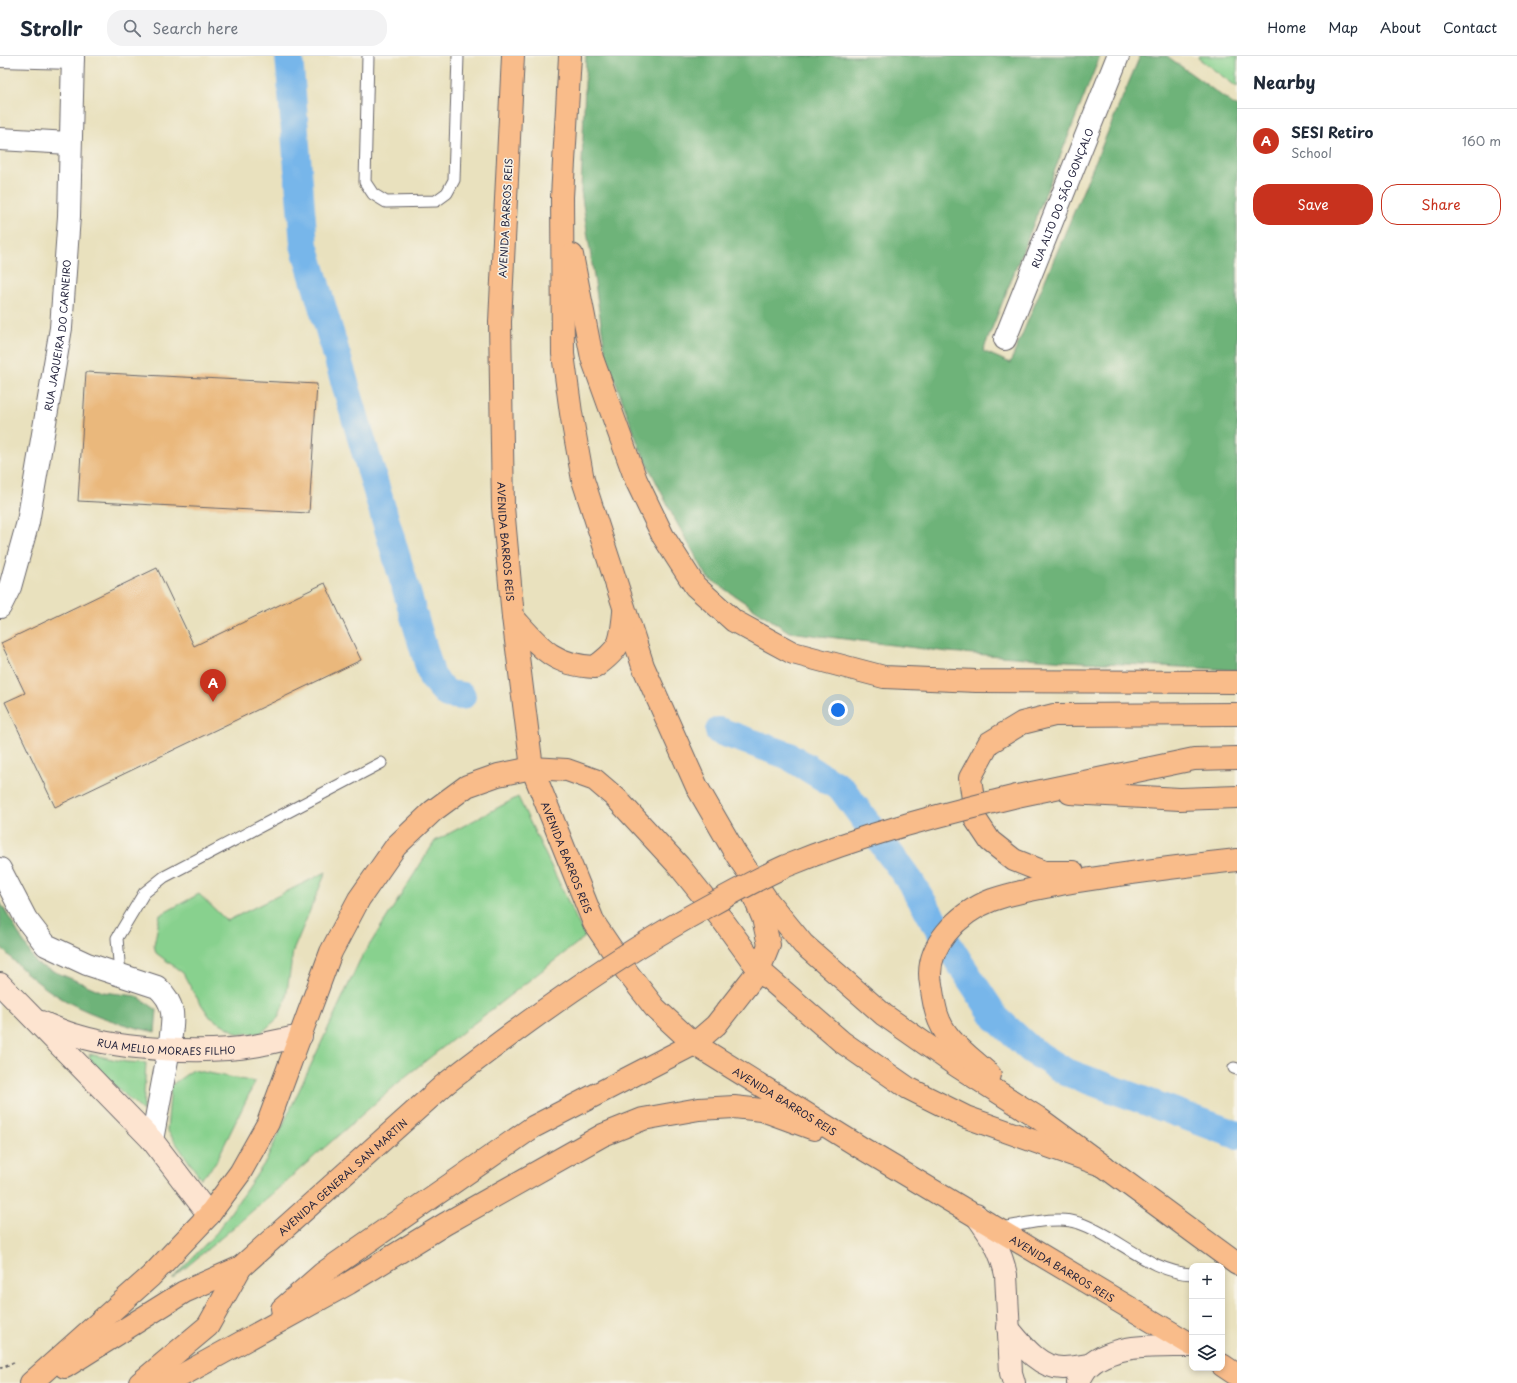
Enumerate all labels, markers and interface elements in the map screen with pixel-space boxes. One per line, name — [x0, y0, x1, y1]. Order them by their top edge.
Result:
search box — [107, 10, 387, 46]
text: Strollr — [20, 14, 83, 42]
text: Search here — [153, 16, 238, 39]
icon: search — [121, 17, 143, 39]
text: Home — [1267, 17, 1306, 38]
text: Map — [1328, 17, 1358, 38]
text: About — [1380, 17, 1421, 38]
text: Contact — [1443, 17, 1497, 38]
text: Nearby — [1253, 69, 1315, 95]
text: SESI Retiro — [1291, 120, 1373, 143]
street label: RUA ALTO DO SÃO GONÇALO — [1027, 126, 1096, 270]
text: A — [1261, 131, 1271, 150]
text: 160 m — [1462, 131, 1501, 150]
text: School — [1291, 143, 1332, 162]
street label: AVENIDA BARROS REIS — [494, 158, 516, 278]
button: Save — [1253, 184, 1373, 225]
button: Share — [1381, 184, 1501, 225]
street label: RUA JAQUEIRA DO CARNEIRO — [40, 259, 73, 412]
street label: AVENIDA BARROS REIS — [495, 482, 519, 602]
pin: A — [200, 669, 226, 702]
your location — [828, 700, 848, 720]
street label: AVENIDA BARROS REIS — [538, 799, 597, 915]
street label: RUA MELLO MORAES FILHO — [96, 1034, 236, 1058]
street label: AVENIDA BARROS REIS — [730, 1063, 840, 1138]
street label: AVENIDA GENERAL SAN MARTIN — [274, 1114, 410, 1238]
street label: AVENIDA BARROS REIS — [1007, 1231, 1118, 1305]
map controls — [1189, 1263, 1225, 1371]
button: + — [1189, 1263, 1225, 1299]
button: − — [1189, 1299, 1225, 1335]
button: layers — [1189, 1335, 1225, 1371]

